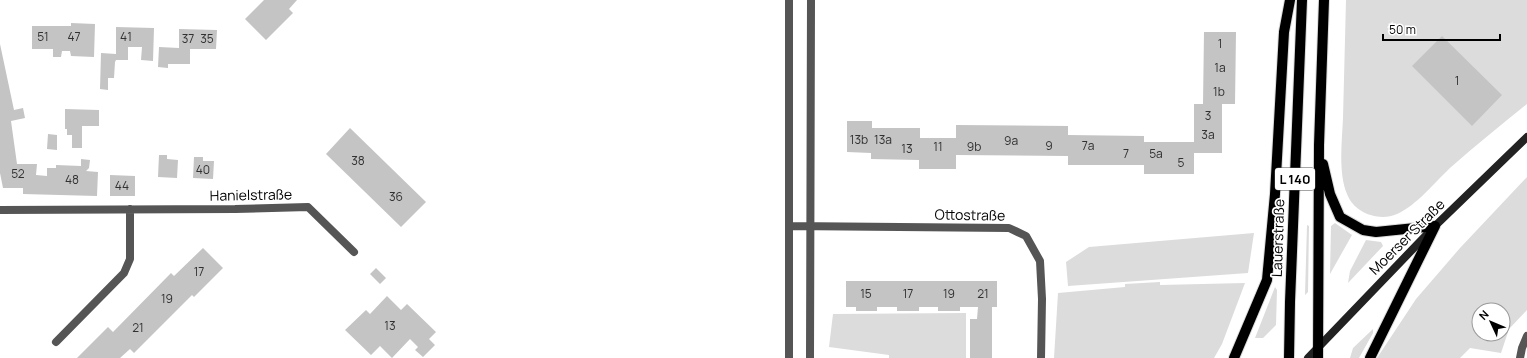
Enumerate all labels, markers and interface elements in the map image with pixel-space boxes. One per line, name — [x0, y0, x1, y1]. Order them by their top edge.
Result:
scale bar — [1383, 16, 1500, 42]
text: 50 m — [1389, 21, 1416, 38]
house number: 51 — [37, 28, 49, 45]
house number: 47 — [67, 28, 81, 45]
house number: 41 — [120, 28, 132, 45]
house number: 37 — [182, 30, 194, 47]
house number: 35 — [200, 30, 214, 47]
house number: 1 — [1218, 35, 1222, 52]
house number: 1a — [1214, 59, 1226, 76]
house number: 1 — [1455, 72, 1459, 89]
house number: 1b — [1213, 83, 1225, 100]
house number: 3 — [1205, 107, 1211, 124]
house number: 3a — [1201, 126, 1215, 143]
house number: 13b — [850, 131, 868, 148]
house number: 13a — [874, 131, 892, 148]
house number: 9a — [1004, 132, 1018, 149]
house number: 9 — [1045, 137, 1053, 154]
house number: 7a — [1082, 137, 1094, 154]
house number: 11 — [933, 138, 943, 155]
house number: 9b — [967, 138, 981, 155]
house number: 13 — [901, 140, 913, 157]
house number: 7 — [1123, 145, 1129, 162]
house number: 5a — [1149, 145, 1163, 162]
house number: 38 — [351, 152, 365, 169]
house number: 5 — [1178, 154, 1185, 171]
house number: 40 — [196, 161, 210, 178]
house number: 52 — [11, 165, 25, 182]
road number: L 140 — [1275, 168, 1315, 190]
house number: 48 — [65, 171, 79, 188]
house number: 44 — [115, 177, 129, 194]
street label: Hanielstraße — [210, 184, 292, 205]
house number: 36 — [389, 188, 403, 205]
street label: Moerser Straße — [1365, 195, 1449, 279]
street label: Lauerstraße — [1267, 199, 1288, 277]
street label: Ottostraße — [934, 204, 1006, 225]
house number: 17 — [194, 263, 204, 280]
house number: 15 — [860, 285, 872, 302]
house number: 17 — [903, 285, 913, 302]
house number: 19 — [943, 285, 955, 302]
house number: 21 — [977, 285, 989, 302]
house number: 19 — [161, 290, 173, 307]
north arrow — [1471, 302, 1511, 342]
text: N — [1475, 307, 1492, 323]
house number: 13 — [384, 317, 396, 334]
house number: 21 — [132, 319, 144, 336]

